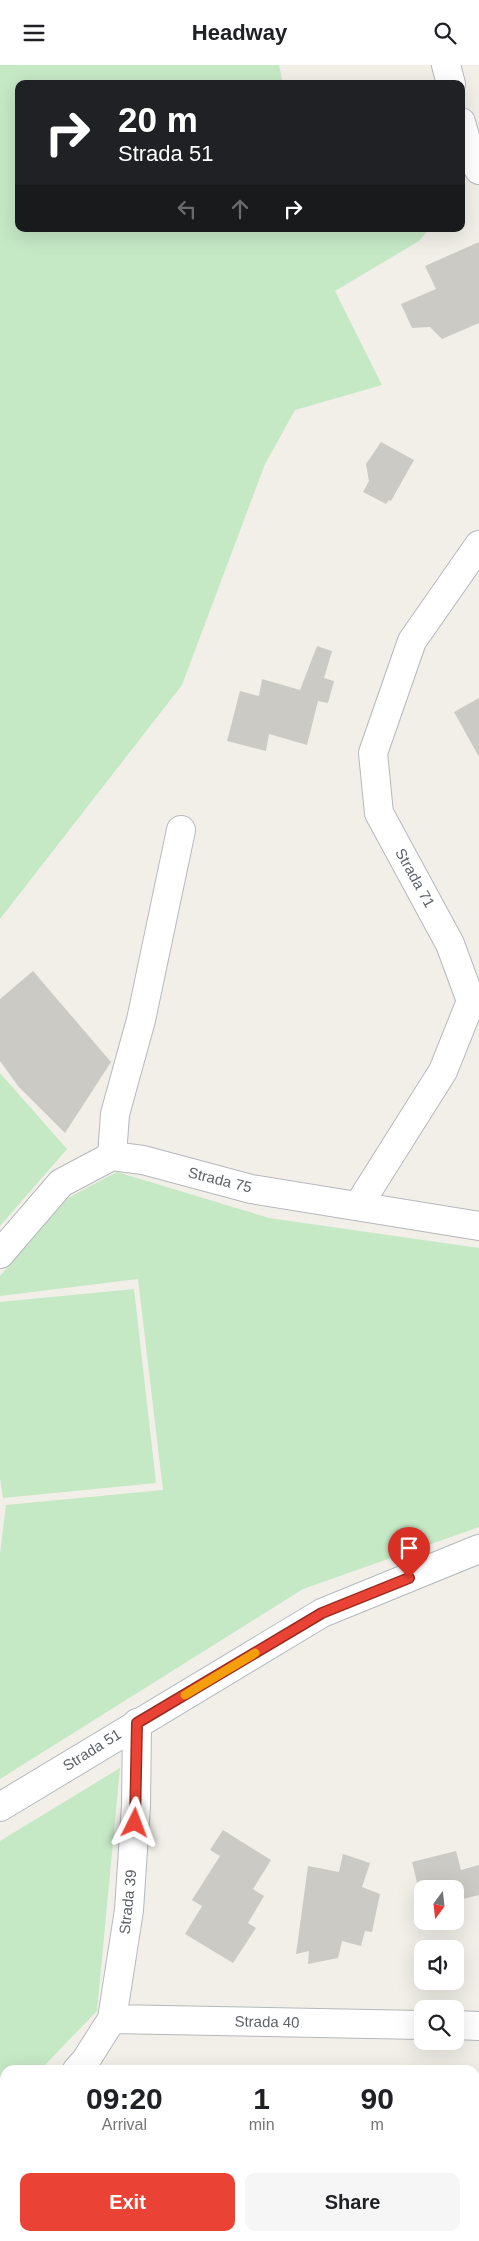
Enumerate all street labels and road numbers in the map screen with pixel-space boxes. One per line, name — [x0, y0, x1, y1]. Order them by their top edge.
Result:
street label: Strada 71 — [392, 845, 439, 910]
street label: Strada 75 — [187, 1163, 254, 1196]
street label: Strada 51 — [60, 1725, 124, 1774]
street label: Strada 39 — [116, 1869, 139, 1935]
street label: Strada 40 — [234, 2012, 300, 2031]

